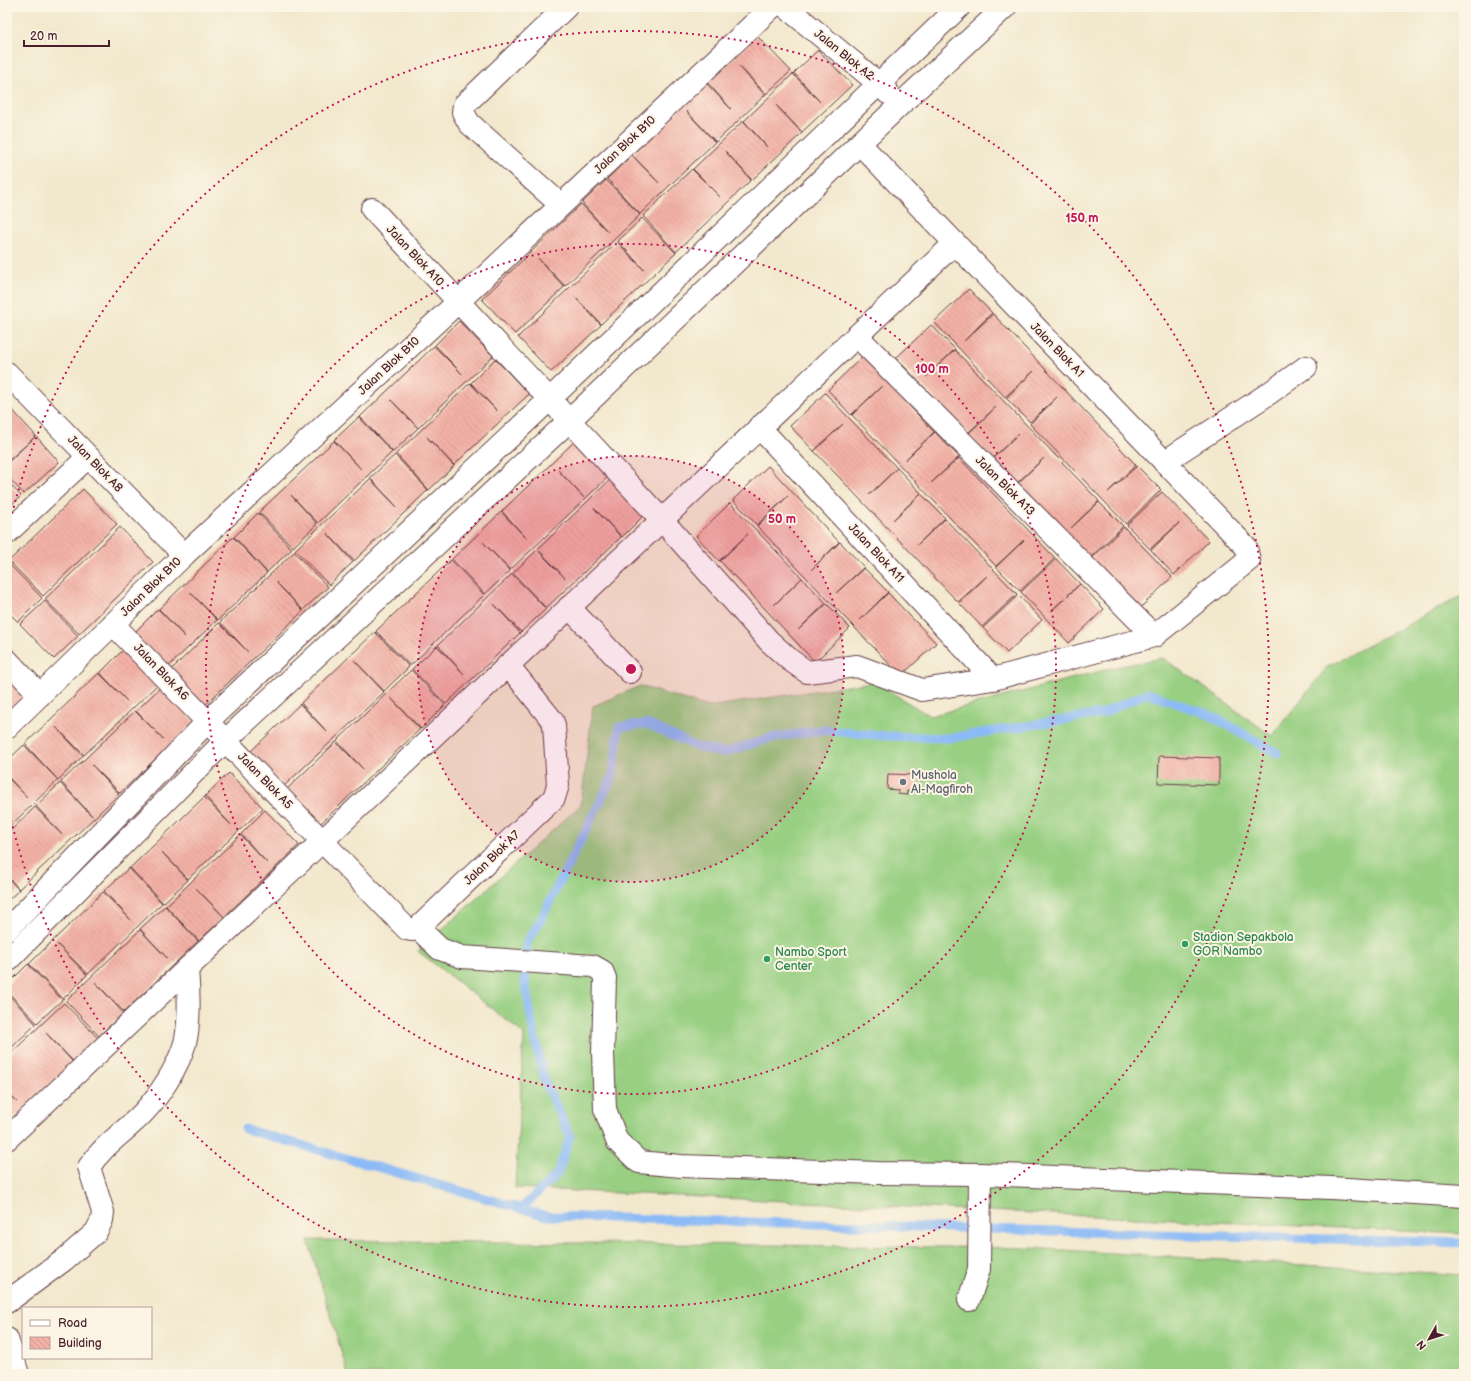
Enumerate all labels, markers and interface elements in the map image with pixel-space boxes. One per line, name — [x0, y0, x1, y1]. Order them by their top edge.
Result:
scale bar — [24, 22, 109, 48]
street label: Jalan Blok A2 — [811, 26, 877, 84]
text: 20 m — [30, 29, 57, 44]
street label: Jalan Blok B10 — [591, 113, 659, 177]
text: 150 m — [1066, 211, 1098, 226]
street label: Jalan Blok A10 — [383, 222, 447, 290]
street label: Jalan Blok A1 — [1027, 319, 1087, 381]
street label: Jalan Blok B10 — [355, 334, 423, 398]
text: 100 m — [915, 362, 949, 377]
street label: Jalan Blok A8 — [64, 432, 126, 496]
street label: Jalan Blok A13 — [972, 453, 1038, 519]
text: 50 m — [768, 512, 796, 527]
street label: Jalan Blok A11 — [845, 520, 907, 586]
street label: Jalan Blok B10 — [117, 554, 185, 620]
street label: Jalan Blok A6 — [130, 640, 192, 704]
centre of rings — [624, 662, 638, 676]
street label: Jalan Blok A5 — [234, 749, 296, 813]
place label: Mushola Al-Magfiroh — [911, 768, 973, 797]
marker: Mushola Al-Magfiroh — [898, 777, 908, 787]
street label: Jalan Blok A7 — [461, 827, 523, 888]
place label: Stadion Sepakbola GOR Nambo — [1193, 930, 1294, 959]
marker: Stadion Sepakbola GOR Nambo — [1180, 939, 1190, 949]
place label: Nambo Sport Center — [775, 945, 847, 974]
marker: Nambo Sport Center — [762, 954, 772, 964]
legend — [22, 1307, 152, 1359]
text: Road — [58, 1316, 87, 1331]
north arrow — [1409, 1319, 1449, 1359]
text: Building — [58, 1336, 102, 1351]
text: N — [1414, 1338, 1429, 1352]

